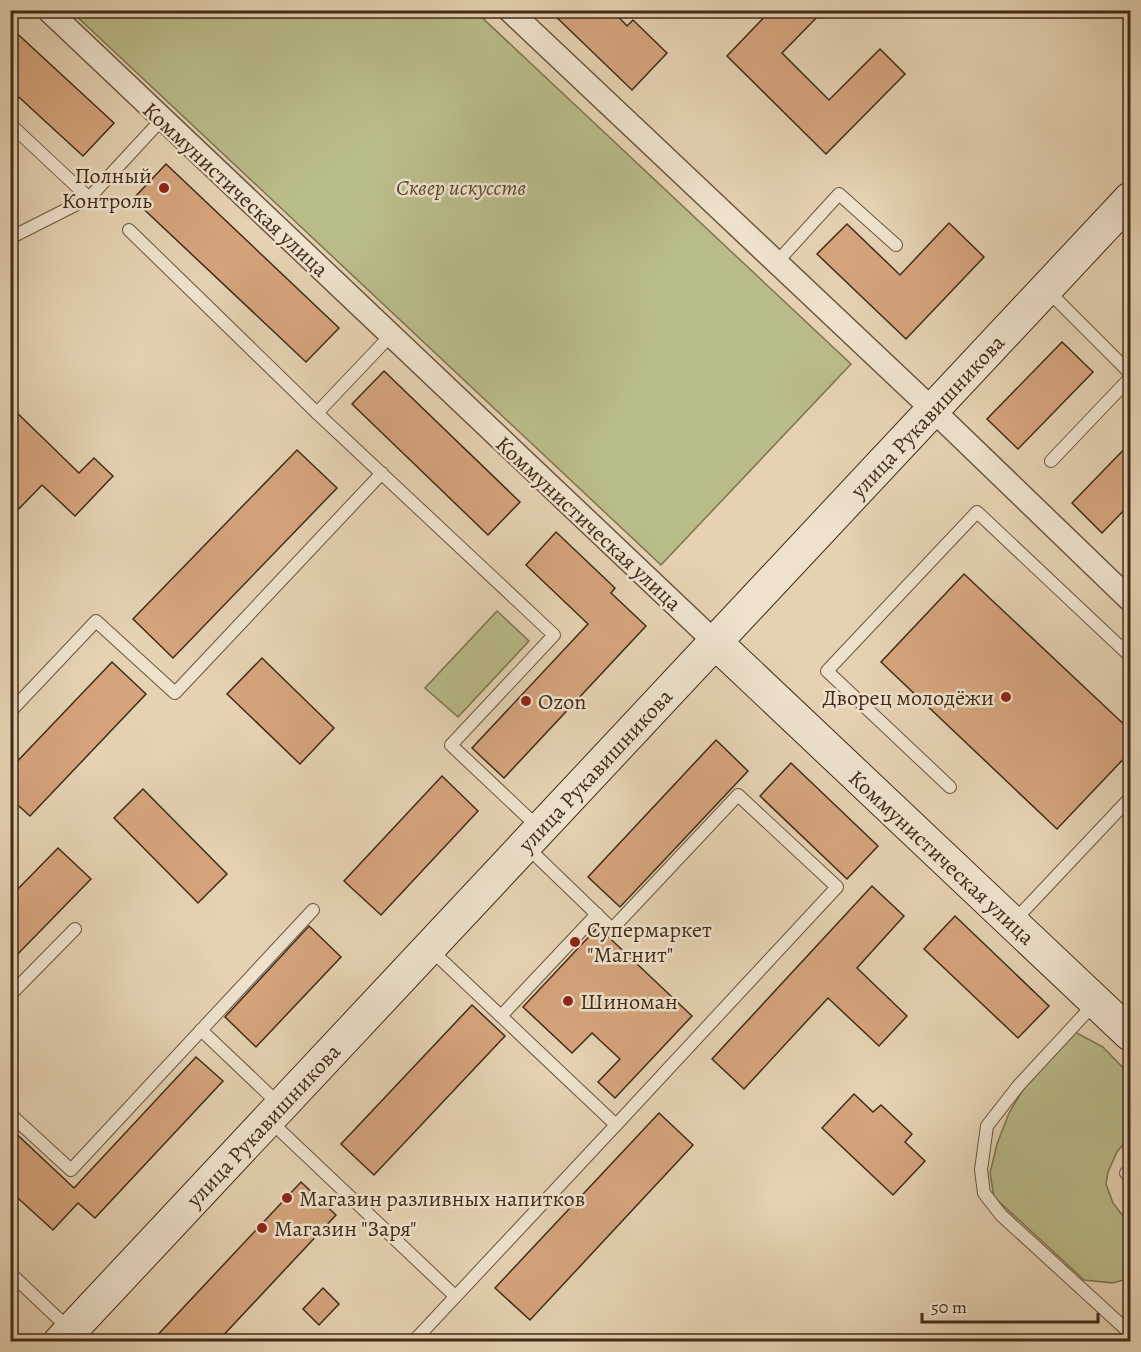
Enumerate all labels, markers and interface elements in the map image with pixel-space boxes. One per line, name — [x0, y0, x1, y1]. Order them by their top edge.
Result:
street label: Коммунистическая улица — [136, 95, 335, 285]
place label: Полный Контроль — [62, 161, 152, 216]
park label: Сквер искусств — [396, 173, 526, 203]
marker: Полный Контроль — [157, 181, 171, 195]
street label: улица Рукавишникова — [843, 328, 1012, 506]
street label: Коммунистическая улица — [489, 429, 688, 619]
street label: улица Рукавишникова — [511, 682, 680, 860]
place label: Дворец молодёжи — [822, 683, 994, 713]
place label: Ozon — [538, 687, 586, 717]
marker: Дворец молодёжи — [999, 690, 1013, 704]
marker: Ozon — [519, 694, 533, 708]
street label: Коммунистическая улица — [842, 763, 1041, 953]
place label: Супермаркет "Магнит" — [587, 915, 712, 970]
marker: Супермаркет "Магнит" — [568, 935, 582, 949]
place label: Шиноман — [580, 987, 678, 1017]
marker: Шиноман — [561, 994, 575, 1008]
street label: улица Рукавишникова — [179, 1037, 348, 1215]
place label: Магазин разливных напитков — [299, 1184, 585, 1214]
marker: Магазин разливных напитков — [280, 1191, 294, 1205]
place label: Магазин "Заря" — [274, 1214, 416, 1244]
marker: Магазин "Заря" — [255, 1221, 269, 1235]
scale bar — [922, 1286, 1098, 1324]
text: 50 m — [931, 1295, 967, 1319]

